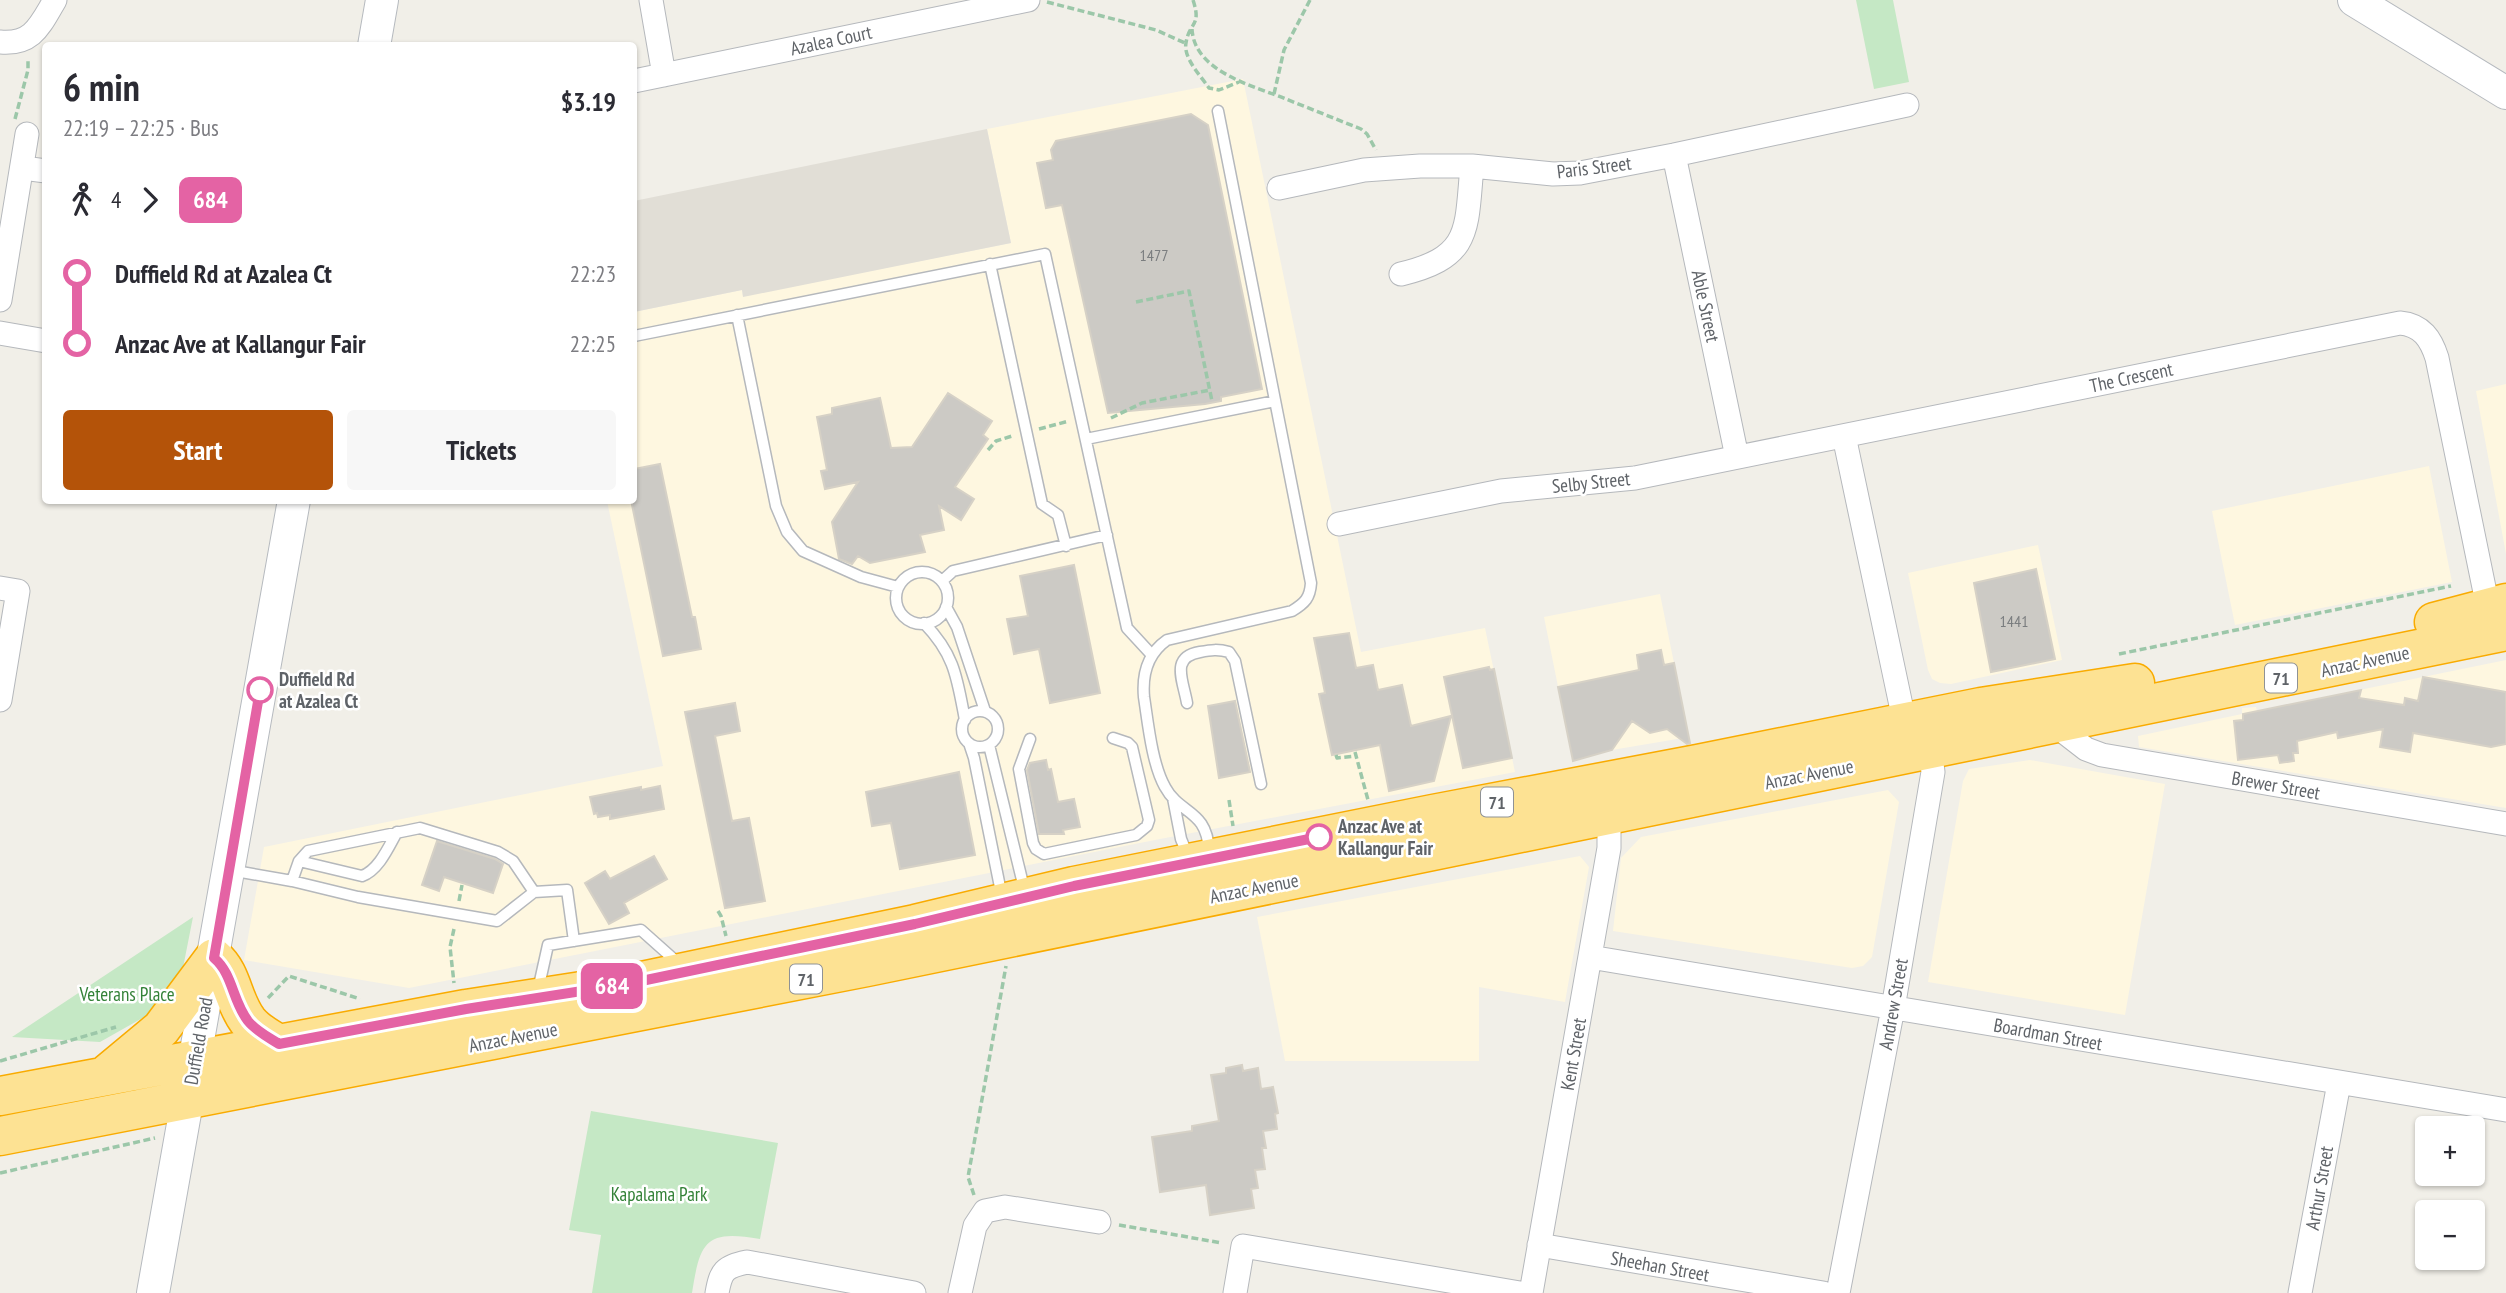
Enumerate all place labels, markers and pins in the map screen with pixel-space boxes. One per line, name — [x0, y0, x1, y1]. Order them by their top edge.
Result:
place label: Duffield Rd at Azalea Ct — [279, 667, 359, 713]
marker: Duffield Rd at Azalea Ct — [247, 677, 273, 703]
place label: Anzac Ave at Kallangur Fair — [1337, 814, 1433, 860]
marker: Anzac Ave at Kallangur Fair — [1306, 824, 1332, 850]

